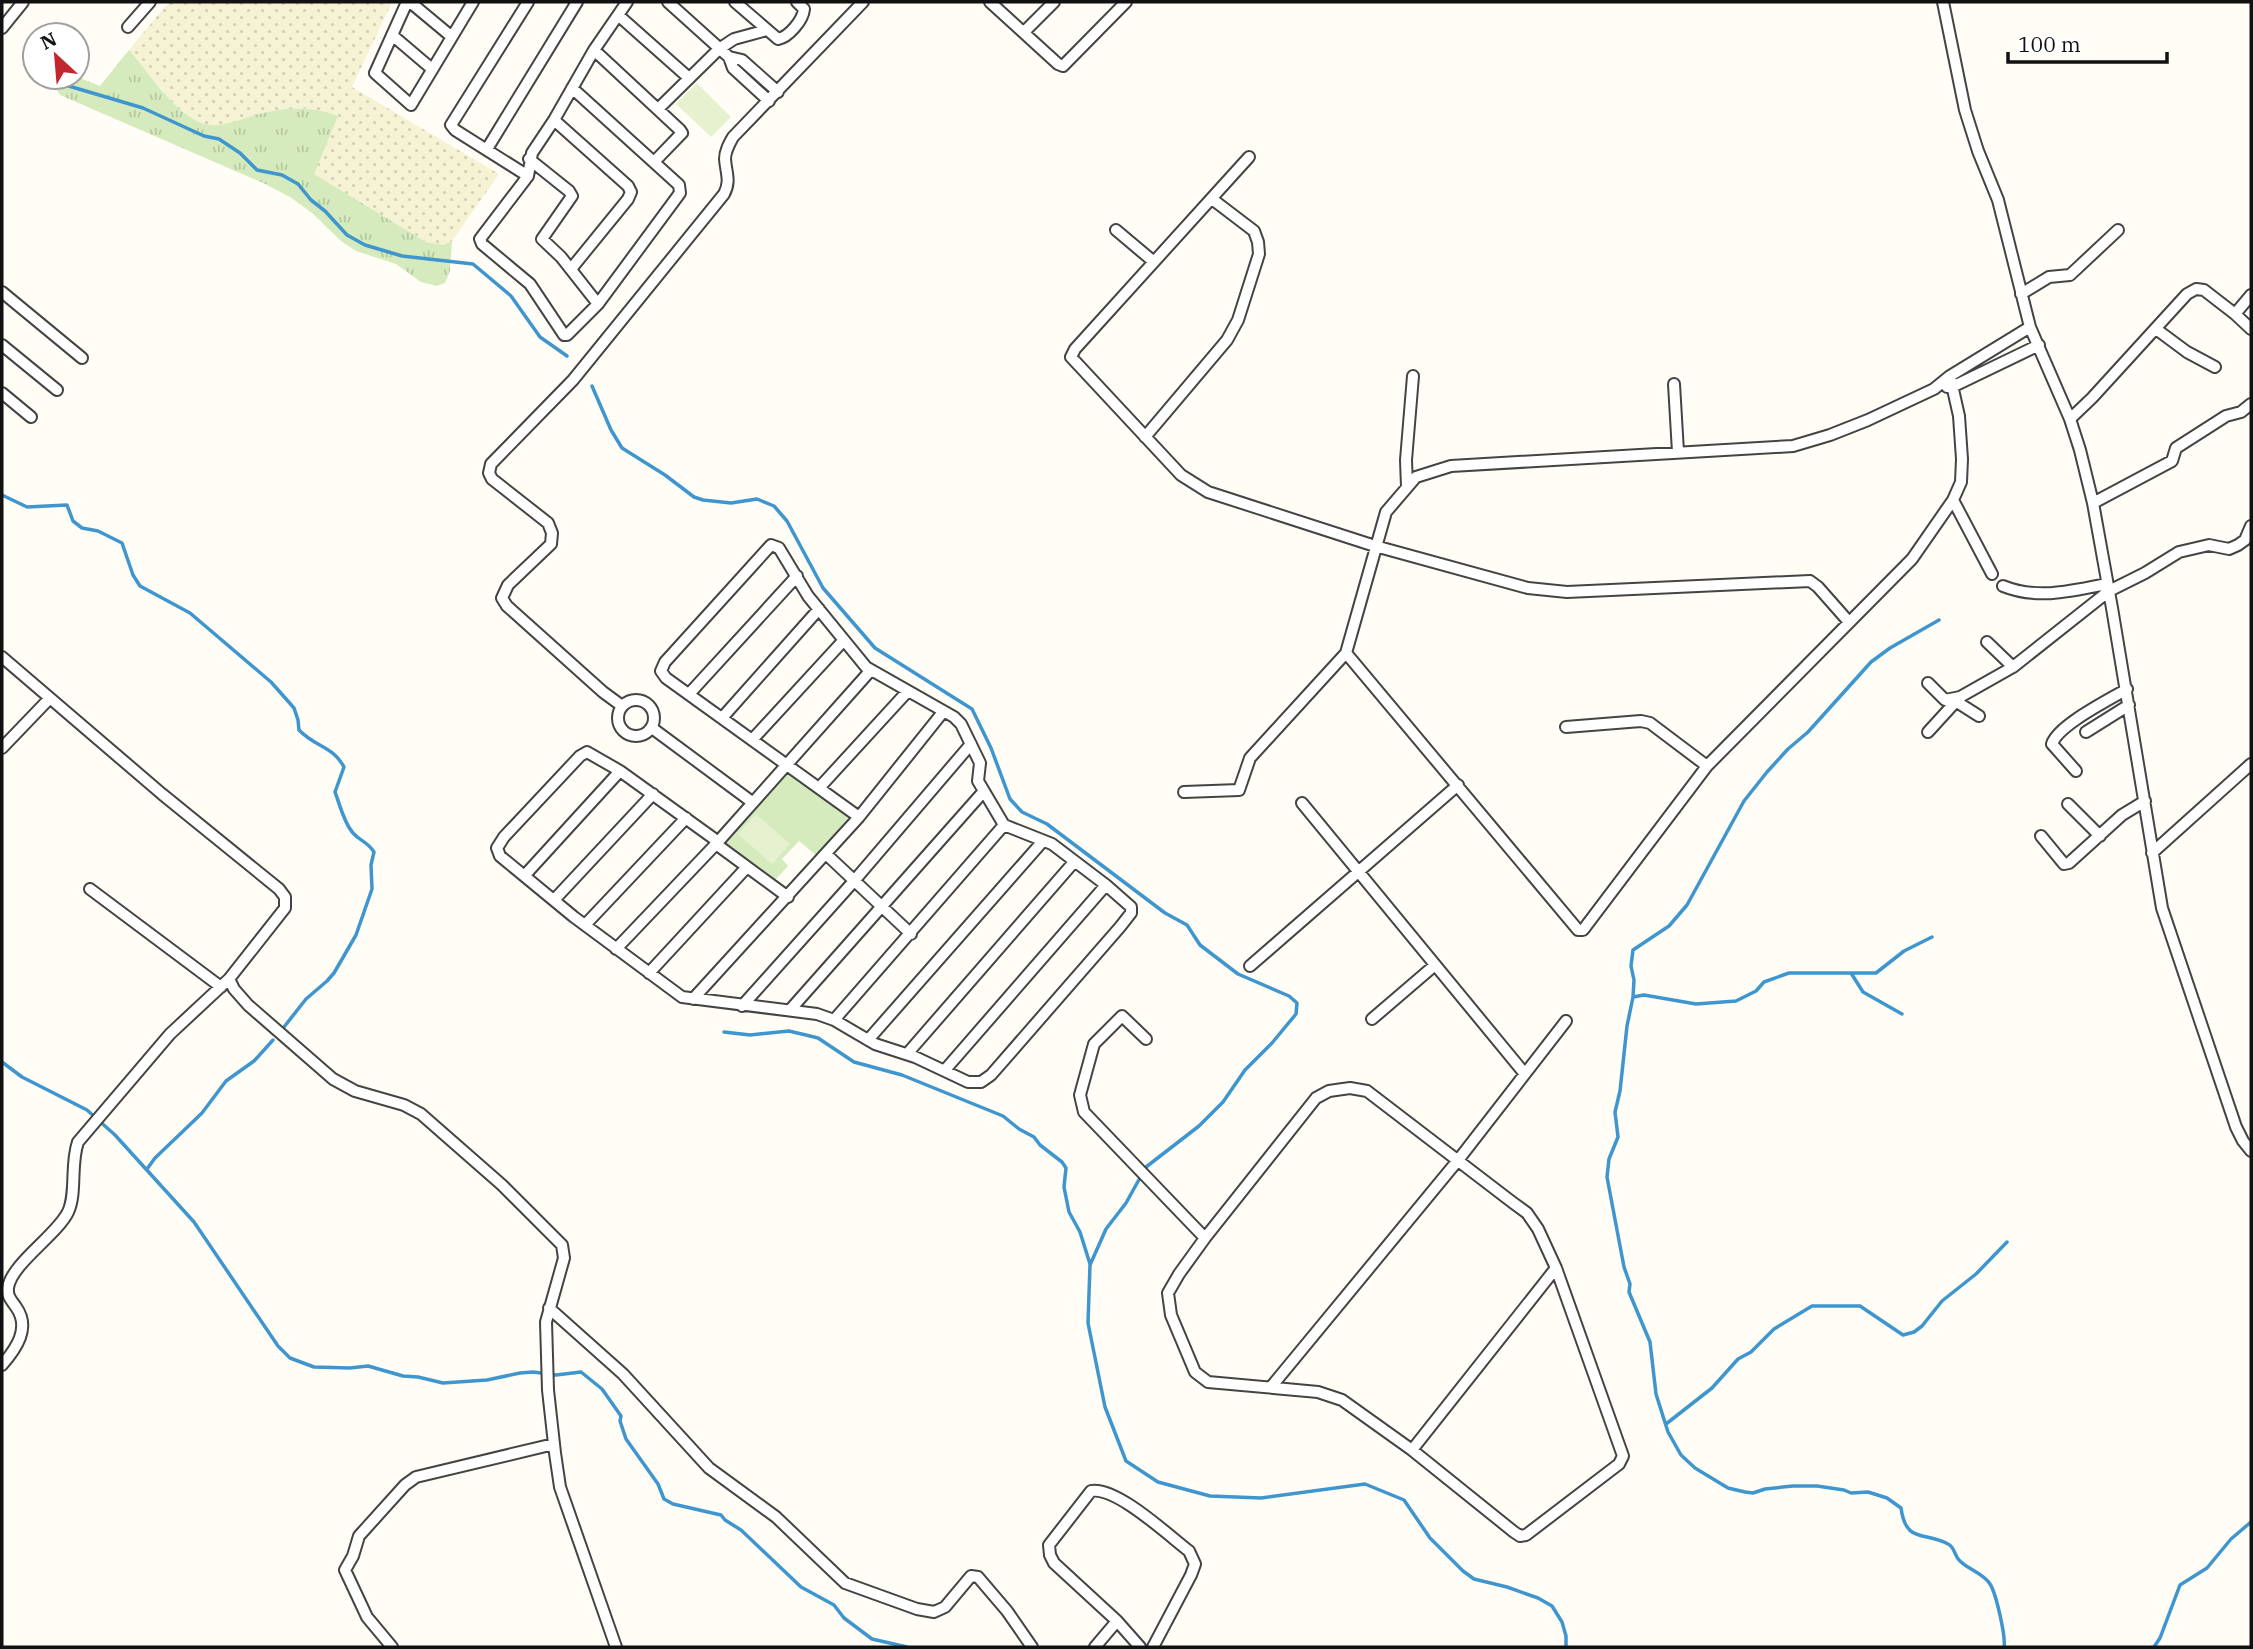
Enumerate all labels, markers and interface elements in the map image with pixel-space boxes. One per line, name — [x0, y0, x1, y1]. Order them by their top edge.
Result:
north arrow — [21, 21, 91, 91]
scale bar — [2008, 21, 2167, 65]
text: N — [37, 27, 61, 55]
text: 100 m — [2018, 30, 2081, 58]

